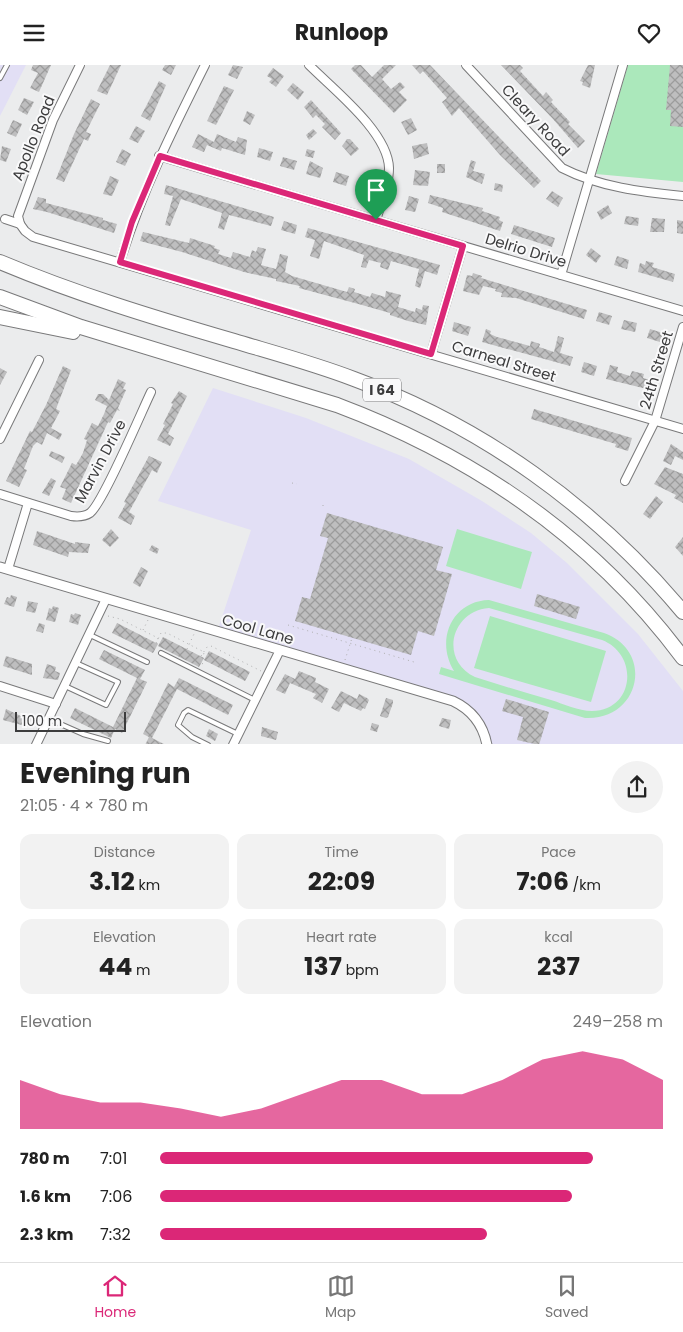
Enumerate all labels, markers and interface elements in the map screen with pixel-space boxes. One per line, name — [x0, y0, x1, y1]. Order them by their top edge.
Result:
text: Runloop — [295, 17, 388, 48]
icon: menu — [20, 19, 48, 47]
icon: heart — [635, 19, 663, 47]
street label: Cleary Road — [497, 79, 575, 161]
street label: Apollo Road — [6, 92, 60, 184]
pin — [355, 169, 397, 220]
icon: arrive — [362, 176, 390, 204]
street label: Delrio Drive — [483, 228, 569, 272]
street label: 24th Street — [634, 328, 678, 412]
street label: Carneal Street — [449, 335, 559, 387]
road number: I 64 — [363, 379, 401, 401]
street label: Marvin Drive — [69, 415, 131, 507]
street label: Cool Lane — [220, 609, 296, 649]
scale bar — [15, 709, 126, 733]
text: 100 m — [22, 711, 62, 731]
text: Evening run — [20, 754, 191, 793]
button: share — [611, 761, 663, 813]
text: 21:05 · 4 × 780 m — [20, 794, 148, 817]
text: Distance — [94, 842, 155, 862]
text: Time — [324, 842, 359, 862]
text: Pace — [541, 842, 576, 862]
text: 3.12 — [89, 864, 135, 899]
text: 22:09 — [308, 864, 375, 899]
text: 7:06 — [516, 864, 569, 899]
text: km — [135, 875, 160, 895]
text: /km — [569, 875, 601, 895]
text: Elevation — [93, 927, 156, 947]
text: Heart rate — [306, 927, 377, 947]
text: kcal — [544, 927, 573, 947]
text: 44 — [98, 949, 132, 984]
text: 137 — [304, 949, 342, 984]
text: 237 — [537, 949, 580, 984]
text: m — [132, 960, 151, 980]
text: bpm — [342, 960, 379, 980]
text: Elevation — [20, 1010, 92, 1033]
text: 249–258 m — [573, 1010, 663, 1033]
text: 780 m — [20, 1147, 70, 1170]
text: 7:01 — [100, 1147, 127, 1170]
text: 1.6 km — [20, 1185, 71, 1208]
text: 7:06 — [100, 1185, 132, 1208]
text: 2.3 km — [20, 1223, 74, 1246]
text: 7:32 — [100, 1223, 131, 1246]
tab: Home — [94, 1272, 136, 1323]
tab: Map — [325, 1272, 356, 1323]
tab: Saved — [545, 1272, 589, 1323]

